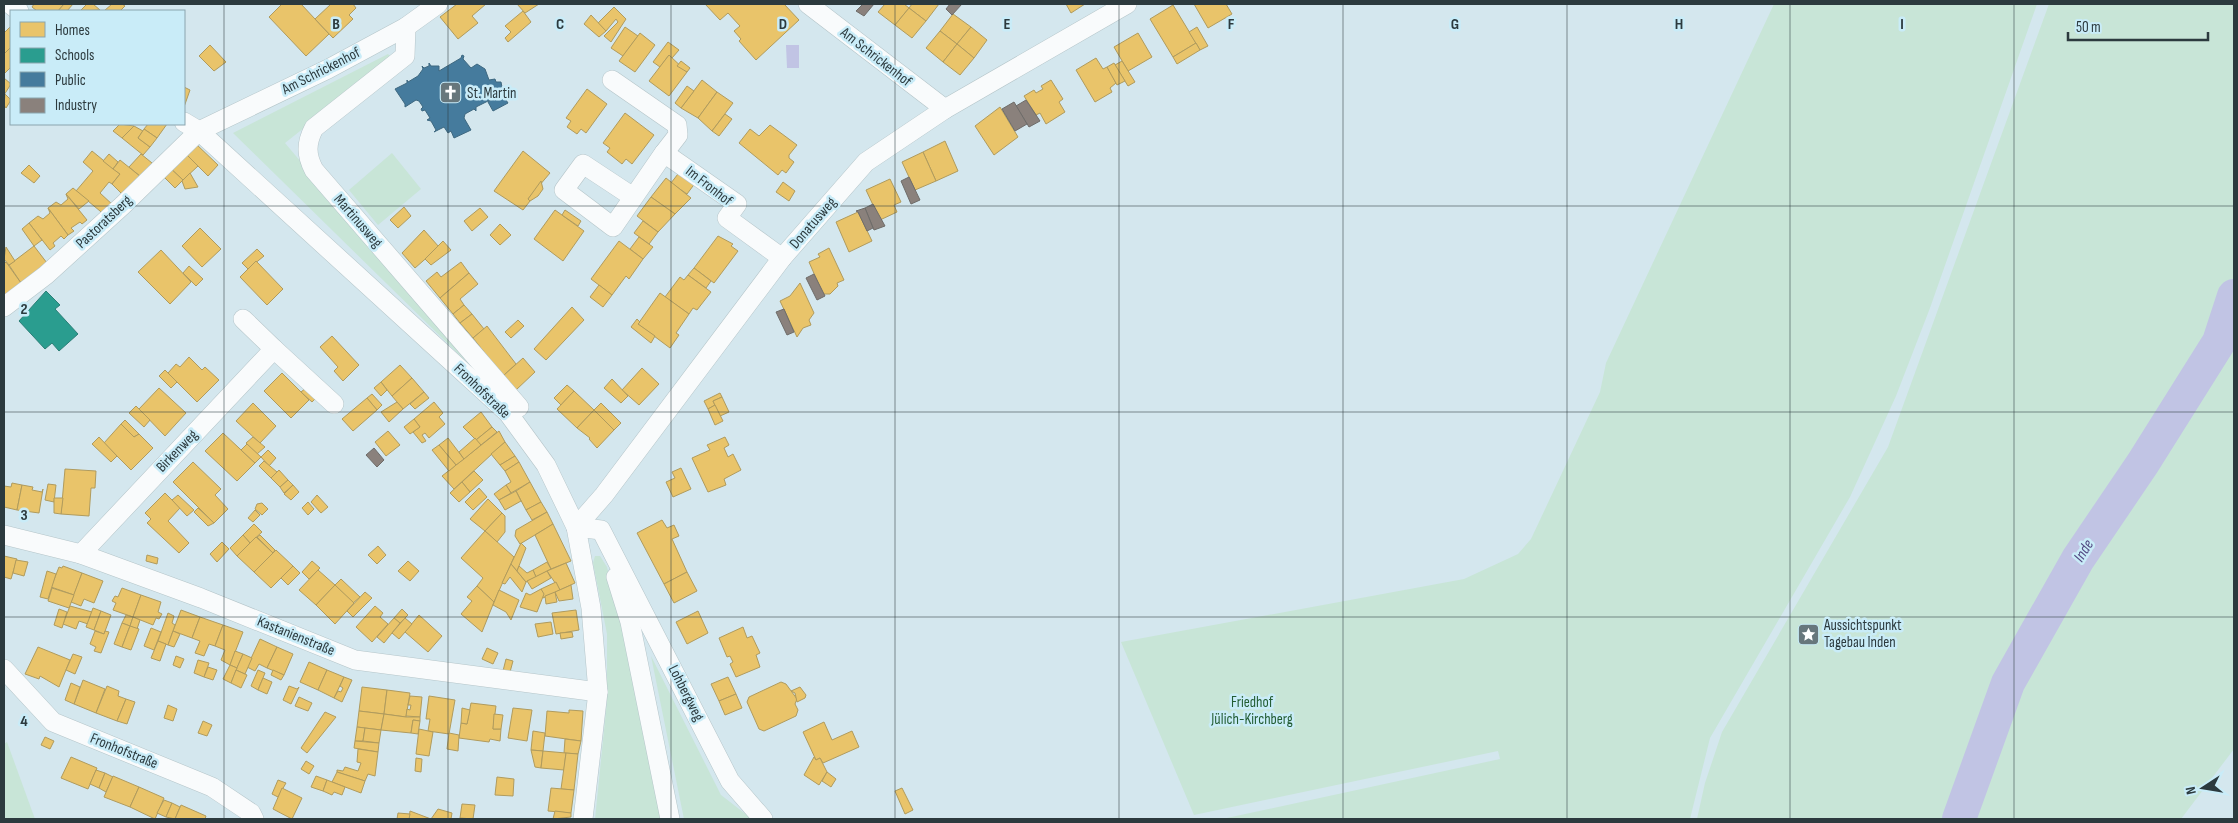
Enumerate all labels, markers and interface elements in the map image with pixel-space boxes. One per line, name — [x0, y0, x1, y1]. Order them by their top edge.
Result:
legend — [10, 10, 185, 125]
scale bar — [2068, 10, 2208, 42]
text: B — [332, 15, 340, 34]
text: C — [556, 15, 564, 34]
text: D — [779, 15, 787, 34]
text: E — [1004, 15, 1011, 34]
text: F — [1228, 15, 1235, 34]
text: G — [1451, 15, 1459, 34]
text: H — [1675, 15, 1683, 34]
text: I — [1900, 15, 1904, 34]
text: 50 m — [2076, 18, 2101, 37]
text: Homes — [55, 21, 90, 40]
street label: Am Schrickenhof — [836, 23, 916, 91]
street label: Am Schrickenhof — [278, 43, 364, 99]
text: Schools — [55, 46, 94, 65]
text: Public — [55, 71, 86, 90]
church icon: St. Martin — [439, 81, 463, 105]
place label: St. Martin — [467, 84, 516, 103]
text: Industry — [55, 96, 97, 115]
street label: Im Fronhof — [682, 162, 737, 211]
street label: Martinusweg — [330, 190, 386, 252]
street label: Pastoratsberg — [72, 191, 136, 253]
street label: Donatusweg — [785, 193, 841, 253]
text: 2 — [20, 300, 28, 319]
street label: Fronhofstraße — [450, 359, 514, 423]
street label: Birkenweg — [152, 426, 202, 476]
text: 3 — [20, 506, 28, 525]
water label: Inde — [2070, 536, 2098, 566]
street label: Kastanienstraße — [254, 612, 338, 660]
place label: Aussichtspunkt Tagebau Inden — [1823, 616, 1902, 652]
place icon: Aussichtspunkt Tagebau Inden — [1796, 622, 1820, 646]
street label: Lohbergweg — [664, 662, 708, 724]
park label: Friedhof Jülich-Kirchberg — [1210, 693, 1293, 729]
text: 4 — [20, 712, 28, 731]
street label: Fronhofstraße — [87, 729, 161, 773]
north arrow — [2178, 763, 2228, 813]
text: N — [2182, 785, 2200, 796]

